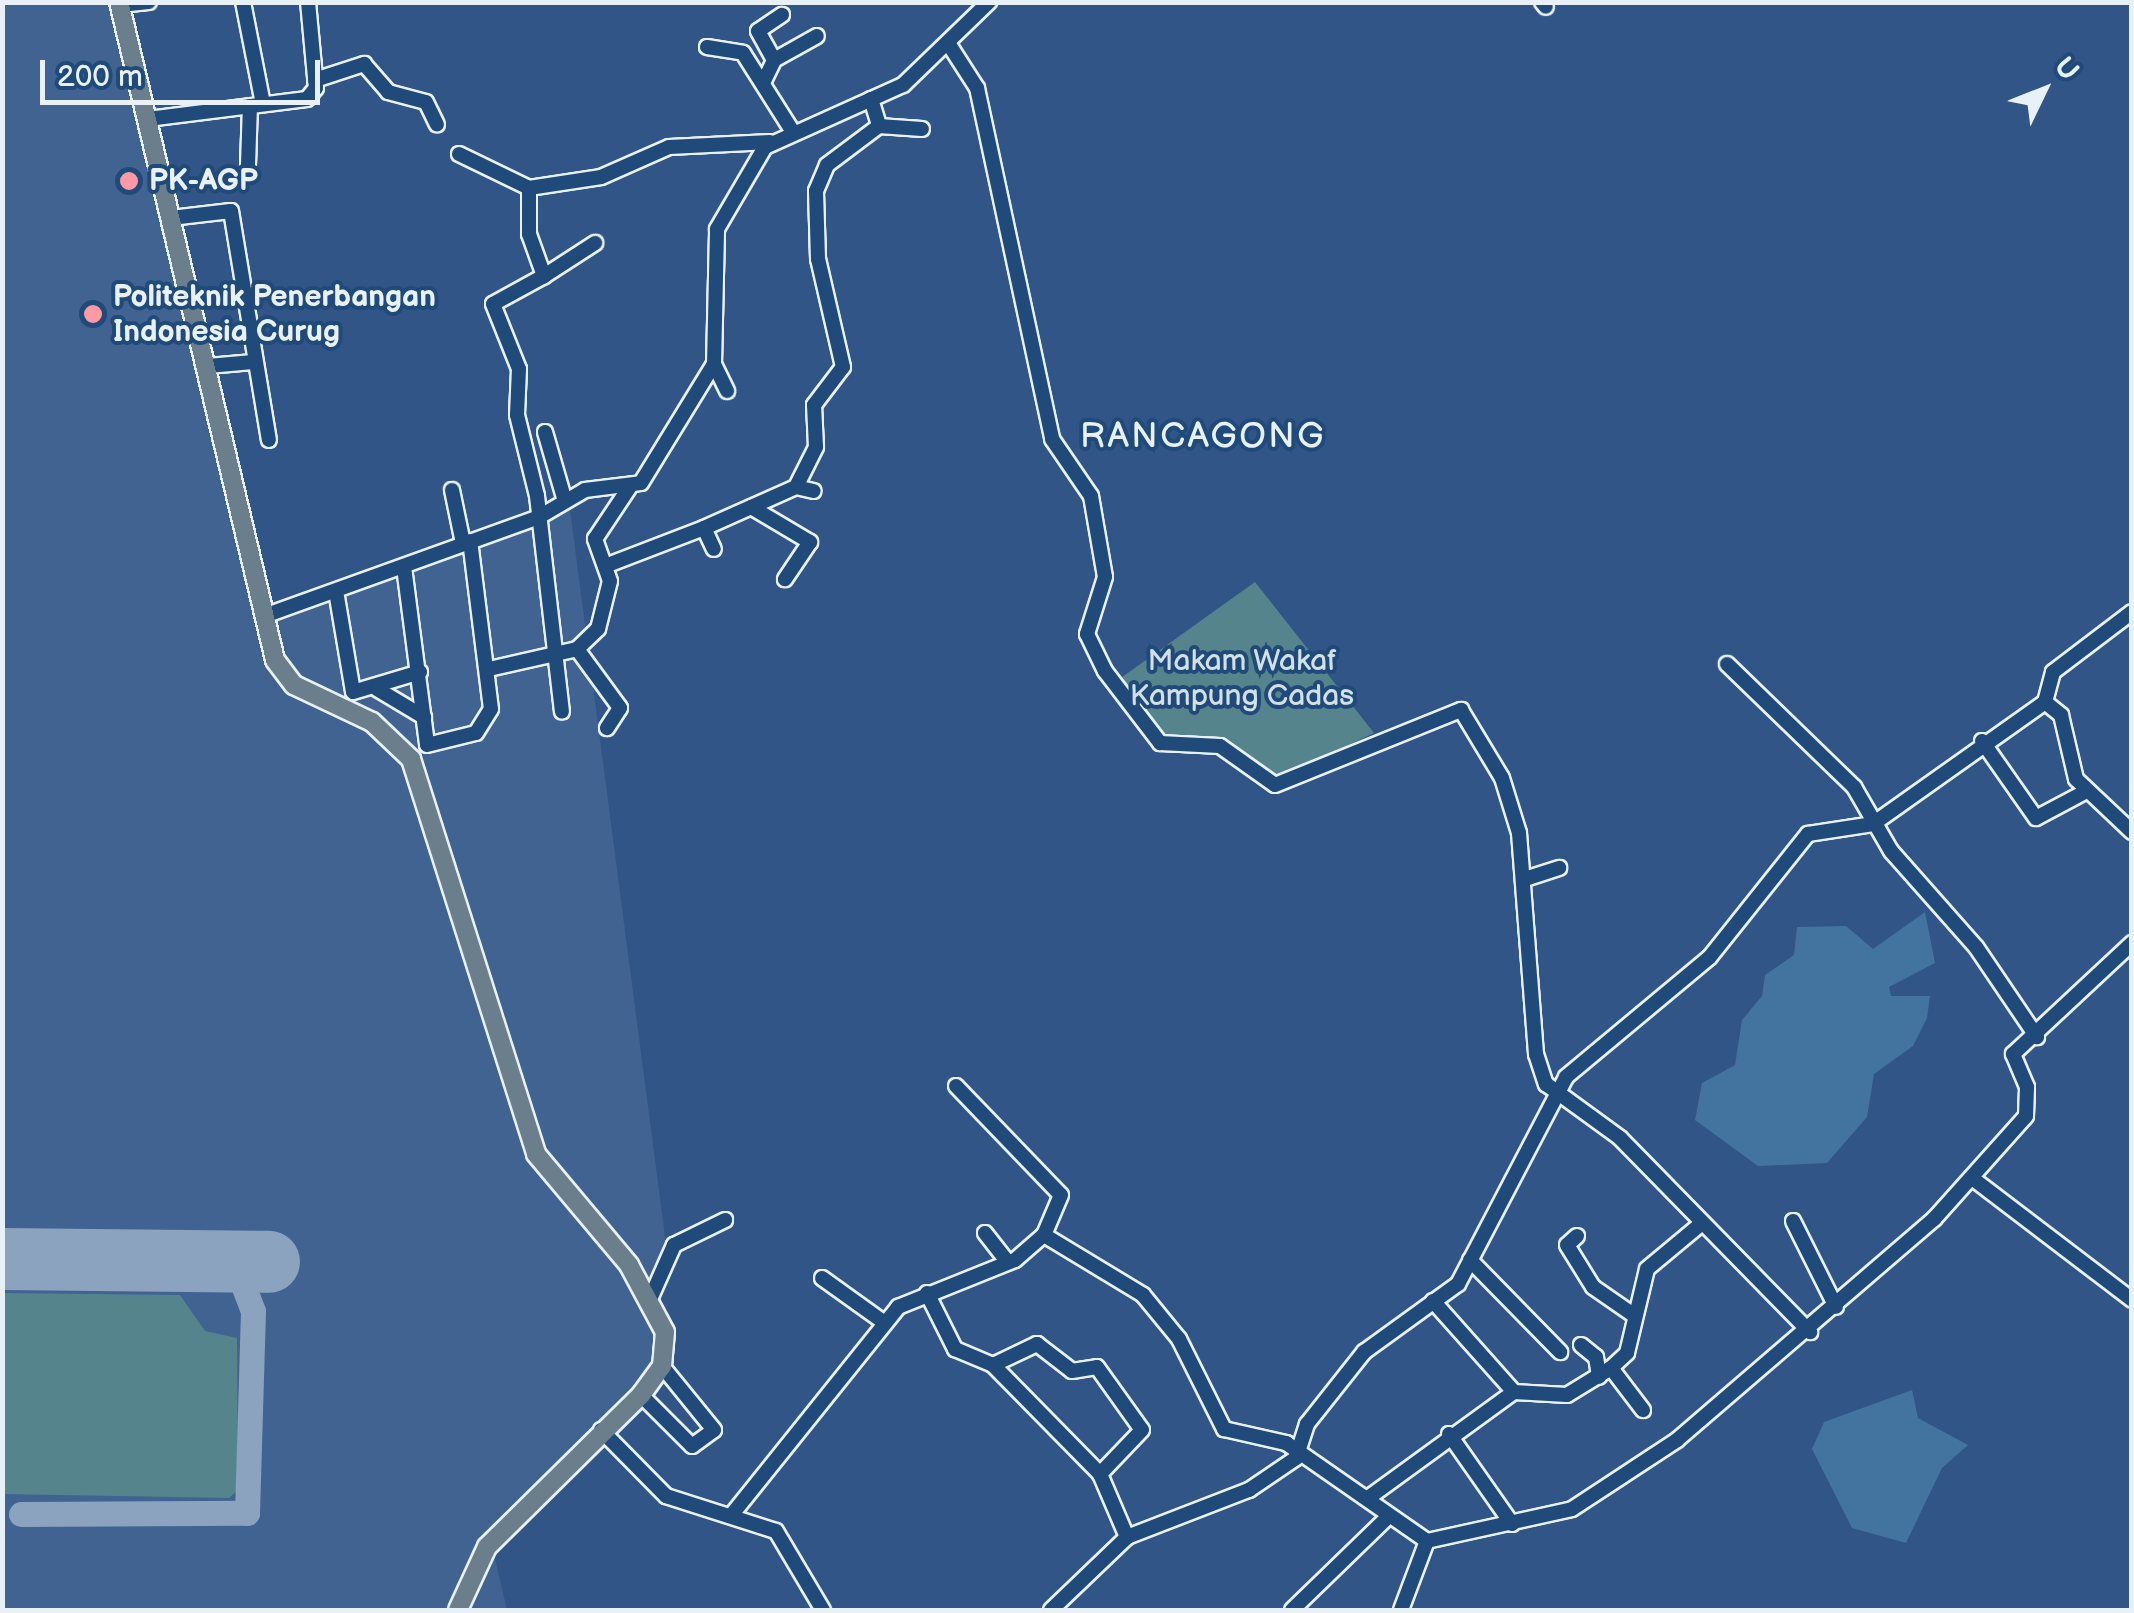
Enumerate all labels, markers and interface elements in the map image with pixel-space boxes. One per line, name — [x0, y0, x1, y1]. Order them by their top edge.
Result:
scale bar — [45, 40, 325, 102]
north arrow — [1994, 40, 2094, 140]
text: U — [2047, 51, 2085, 88]
text: 200 m — [57, 59, 143, 95]
place label: PK-AGP — [149, 163, 258, 199]
marker: PK-AGP — [118, 170, 140, 192]
place label: Politeknik Penerbangan Indonesia Curug — [113, 279, 436, 350]
marker: Politeknik Penerbangan Indonesia Curug — [82, 303, 104, 325]
district label: RANCAGONG — [1080, 416, 1326, 458]
park label: Makam Wakaf Kampung Cadas — [1130, 643, 1354, 714]

